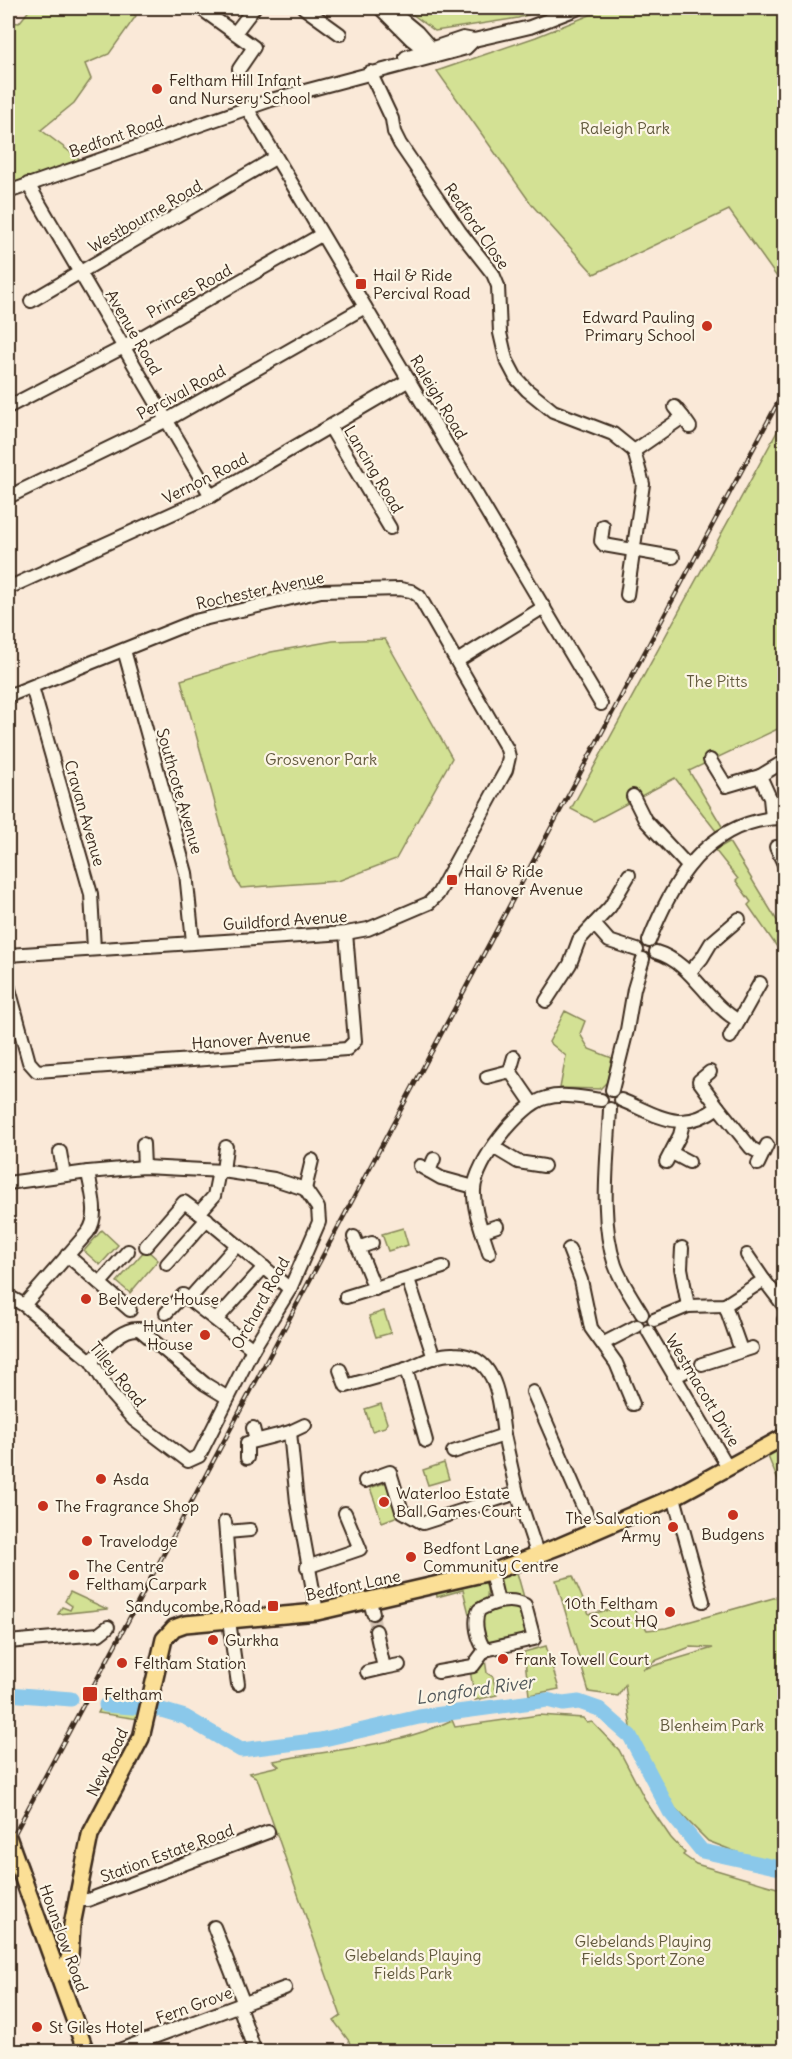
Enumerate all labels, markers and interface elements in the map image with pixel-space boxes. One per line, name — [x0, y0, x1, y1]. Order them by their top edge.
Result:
place label: Feltham Hill Infant and Nursery School — [169, 70, 311, 108]
marker: Feltham Hill Infant and Nursery School — [150, 82, 164, 96]
street label: Bedfont Road — [66, 111, 166, 161]
park label: Raleigh Park — [580, 118, 670, 138]
street label: Westbourne Road — [84, 175, 206, 257]
street label: Redford Close — [440, 179, 514, 273]
street label: Princes Road — [143, 259, 235, 323]
place label: Hail & Ride Percival Road — [373, 265, 470, 303]
marker: Hail & Ride Percival Road — [354, 277, 368, 291]
street label: Avenue Road — [102, 286, 166, 378]
place label: Edward Pauling Primary School — [582, 307, 695, 345]
marker: Edward Pauling Primary School — [700, 319, 714, 333]
street label: Raleigh Road — [406, 351, 472, 443]
street label: Percival Road — [133, 360, 229, 424]
street label: Lancing Road — [340, 422, 408, 516]
street label: Vernon Road — [159, 448, 251, 508]
street label: Rochester Avenue — [194, 567, 326, 613]
park label: The Pitts — [686, 671, 748, 691]
street label: Southcote Avenue — [152, 726, 208, 856]
park label: Grosvenor Park — [265, 749, 377, 769]
street label: Cravan Avenue — [60, 758, 110, 868]
place label: Hail & Ride Hanover Avenue — [464, 861, 583, 899]
marker: Hail & Ride Hanover Avenue — [445, 873, 459, 887]
street label: Guildford Avenue — [222, 906, 348, 934]
street label: Hanover Avenue — [191, 1025, 311, 1053]
street label: Orchard Road — [226, 1253, 294, 1353]
place label: Belvedere House — [98, 1289, 219, 1309]
marker: Belvedere House — [79, 1292, 93, 1306]
place label: Hunter House — [143, 1316, 193, 1354]
marker: Hunter House — [198, 1328, 212, 1342]
street label: Westmacott Drive — [662, 1330, 744, 1450]
street label: Tilley Road — [86, 1337, 150, 1411]
place label: Asda — [113, 1469, 149, 1489]
marker: Asda — [94, 1472, 108, 1486]
place label: Waterloo Estate Ball Games Court — [396, 1483, 522, 1521]
marker: Waterloo Estate Ball Games Court — [377, 1495, 391, 1509]
place label: The Fragrance Shop — [55, 1496, 199, 1516]
marker: The Fragrance Shop — [36, 1499, 50, 1513]
place label: The Salvation Army — [565, 1508, 661, 1546]
marker: Budgens — [726, 1508, 740, 1522]
marker: The Salvation Army — [666, 1520, 680, 1534]
place label: Budgens — [701, 1524, 765, 1544]
place label: Travelodge — [99, 1531, 178, 1551]
marker: Travelodge — [80, 1534, 94, 1548]
place label: Bedfont Lane Community Centre — [423, 1538, 559, 1576]
marker: Bedfont Lane Community Centre — [404, 1550, 418, 1564]
place label: The Centre Feltham Carpark — [86, 1556, 207, 1594]
street label: Bedfont Lane — [304, 1565, 402, 1605]
marker: The Centre Feltham Carpark — [67, 1568, 81, 1582]
place label: 10th Feltham Scout HQ — [565, 1593, 658, 1631]
place label: Sandycombe Road — [125, 1596, 261, 1616]
marker: Sandycombe Road — [266, 1599, 280, 1613]
marker: 10th Feltham Scout HQ — [663, 1605, 677, 1619]
place label: Gurkha — [225, 1630, 279, 1650]
marker: Gurkha — [206, 1633, 220, 1647]
place label: Frank Towell Court — [515, 1649, 650, 1669]
marker: Frank Towell Court — [496, 1652, 510, 1666]
place label: Feltham Station — [134, 1653, 246, 1673]
marker: Feltham Station — [115, 1656, 129, 1670]
water label: Longford River — [414, 1669, 538, 1709]
place label: Feltham — [104, 1684, 162, 1704]
marker: Feltham — [81, 1685, 99, 1703]
park label: Blenheim Park — [660, 1715, 764, 1735]
street label: New Road — [82, 1725, 132, 1799]
street label: Station Estate Road — [98, 1820, 236, 1886]
street label: Hounslow Road — [35, 1882, 93, 1994]
park label: Glebelands Playing Fields Sport Zone — [575, 1931, 711, 1969]
park label: Glebelands Playing Fields Park — [345, 1945, 481, 1983]
street label: Fern Grove — [153, 1982, 235, 2028]
place label: St Giles Hotel — [49, 2017, 143, 2037]
marker: St Giles Hotel — [30, 2020, 44, 2034]

